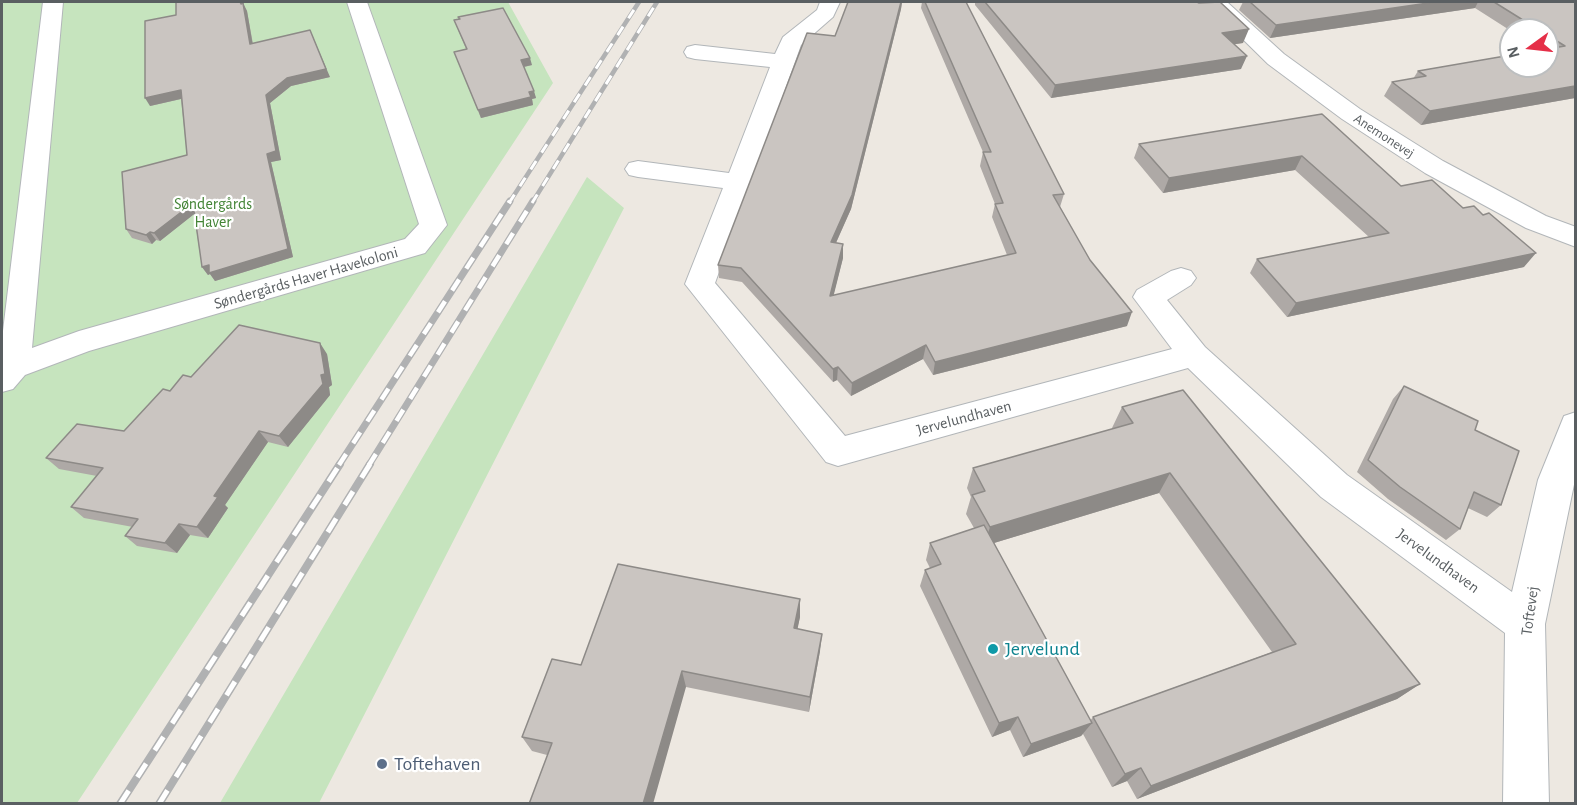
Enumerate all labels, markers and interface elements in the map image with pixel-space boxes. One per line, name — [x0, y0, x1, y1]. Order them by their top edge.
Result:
north arrow — [1499, 18, 1559, 78]
text: N — [1504, 45, 1523, 60]
street label: Anemonevej — [1350, 110, 1418, 162]
park label: Søndergårds Haver — [174, 194, 252, 232]
street label: Søndergårds Haver Havekoloni — [212, 242, 400, 314]
street label: Jervelundhaven — [914, 396, 1014, 440]
street label: Jervelundhaven — [1393, 525, 1483, 597]
street label: Toftevej — [1517, 585, 1543, 637]
place label: Jervelund — [1005, 637, 1080, 661]
marker: Jervelund — [986, 642, 1000, 656]
place label: Toftehaven — [394, 752, 481, 776]
marker: Toftehaven — [375, 757, 389, 771]

